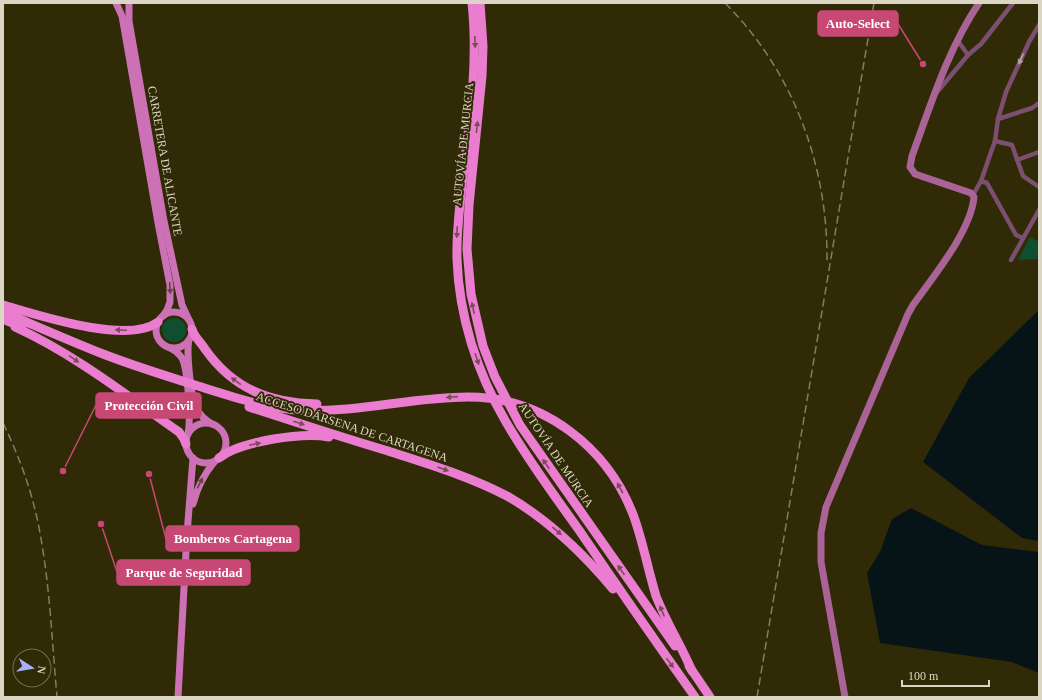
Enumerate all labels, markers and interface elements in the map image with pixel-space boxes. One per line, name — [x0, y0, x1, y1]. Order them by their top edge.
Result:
callout: Auto-Select — [818, 11, 898, 36]
text: Auto-Select — [826, 16, 891, 31]
one-way arrow — [471, 36, 478, 48]
one-way arrow — [1018, 54, 1024, 65]
street label: AUTOVÍA DE MURCIA — [450, 81, 476, 206]
street label: CARRETERA DE ALICANTE — [145, 85, 185, 237]
one-way arrow — [474, 121, 481, 133]
one-way arrow — [454, 226, 461, 238]
one-way arrow — [167, 282, 173, 295]
one-way arrow — [470, 302, 476, 314]
one-way arrow — [114, 327, 127, 333]
one-way arrow — [474, 354, 480, 366]
one-way arrow — [68, 356, 80, 363]
one-way arrow — [230, 377, 241, 385]
street label: ACCESO DÁRSENA DE CARTAGENA — [254, 389, 450, 465]
callout: Protección Civil — [96, 393, 201, 418]
one-way arrow — [446, 394, 458, 401]
text: Protección Civil — [105, 398, 194, 413]
street label: AUTOVÍA DE MURCIA — [516, 400, 597, 510]
one-way arrow — [294, 420, 306, 426]
one-way arrow — [248, 440, 261, 446]
one-way arrow — [542, 458, 550, 469]
one-way arrow — [438, 466, 450, 472]
one-way arrow — [197, 477, 203, 489]
one-way arrow — [617, 482, 624, 494]
callout: Bomberos Cartagena — [166, 526, 299, 551]
one-way arrow — [552, 526, 562, 535]
text: Bomberos Cartagena — [174, 531, 292, 546]
callout: Parque de Seguridad — [117, 560, 250, 585]
text: Parque de Seguridad — [126, 565, 243, 580]
one-way arrow — [617, 565, 625, 575]
one-way arrow — [659, 604, 665, 616]
north arrow — [12, 648, 52, 688]
one-way arrow — [666, 657, 674, 668]
scale bar — [902, 662, 989, 688]
text: N — [35, 665, 48, 675]
text: 100 m — [908, 669, 939, 683]

